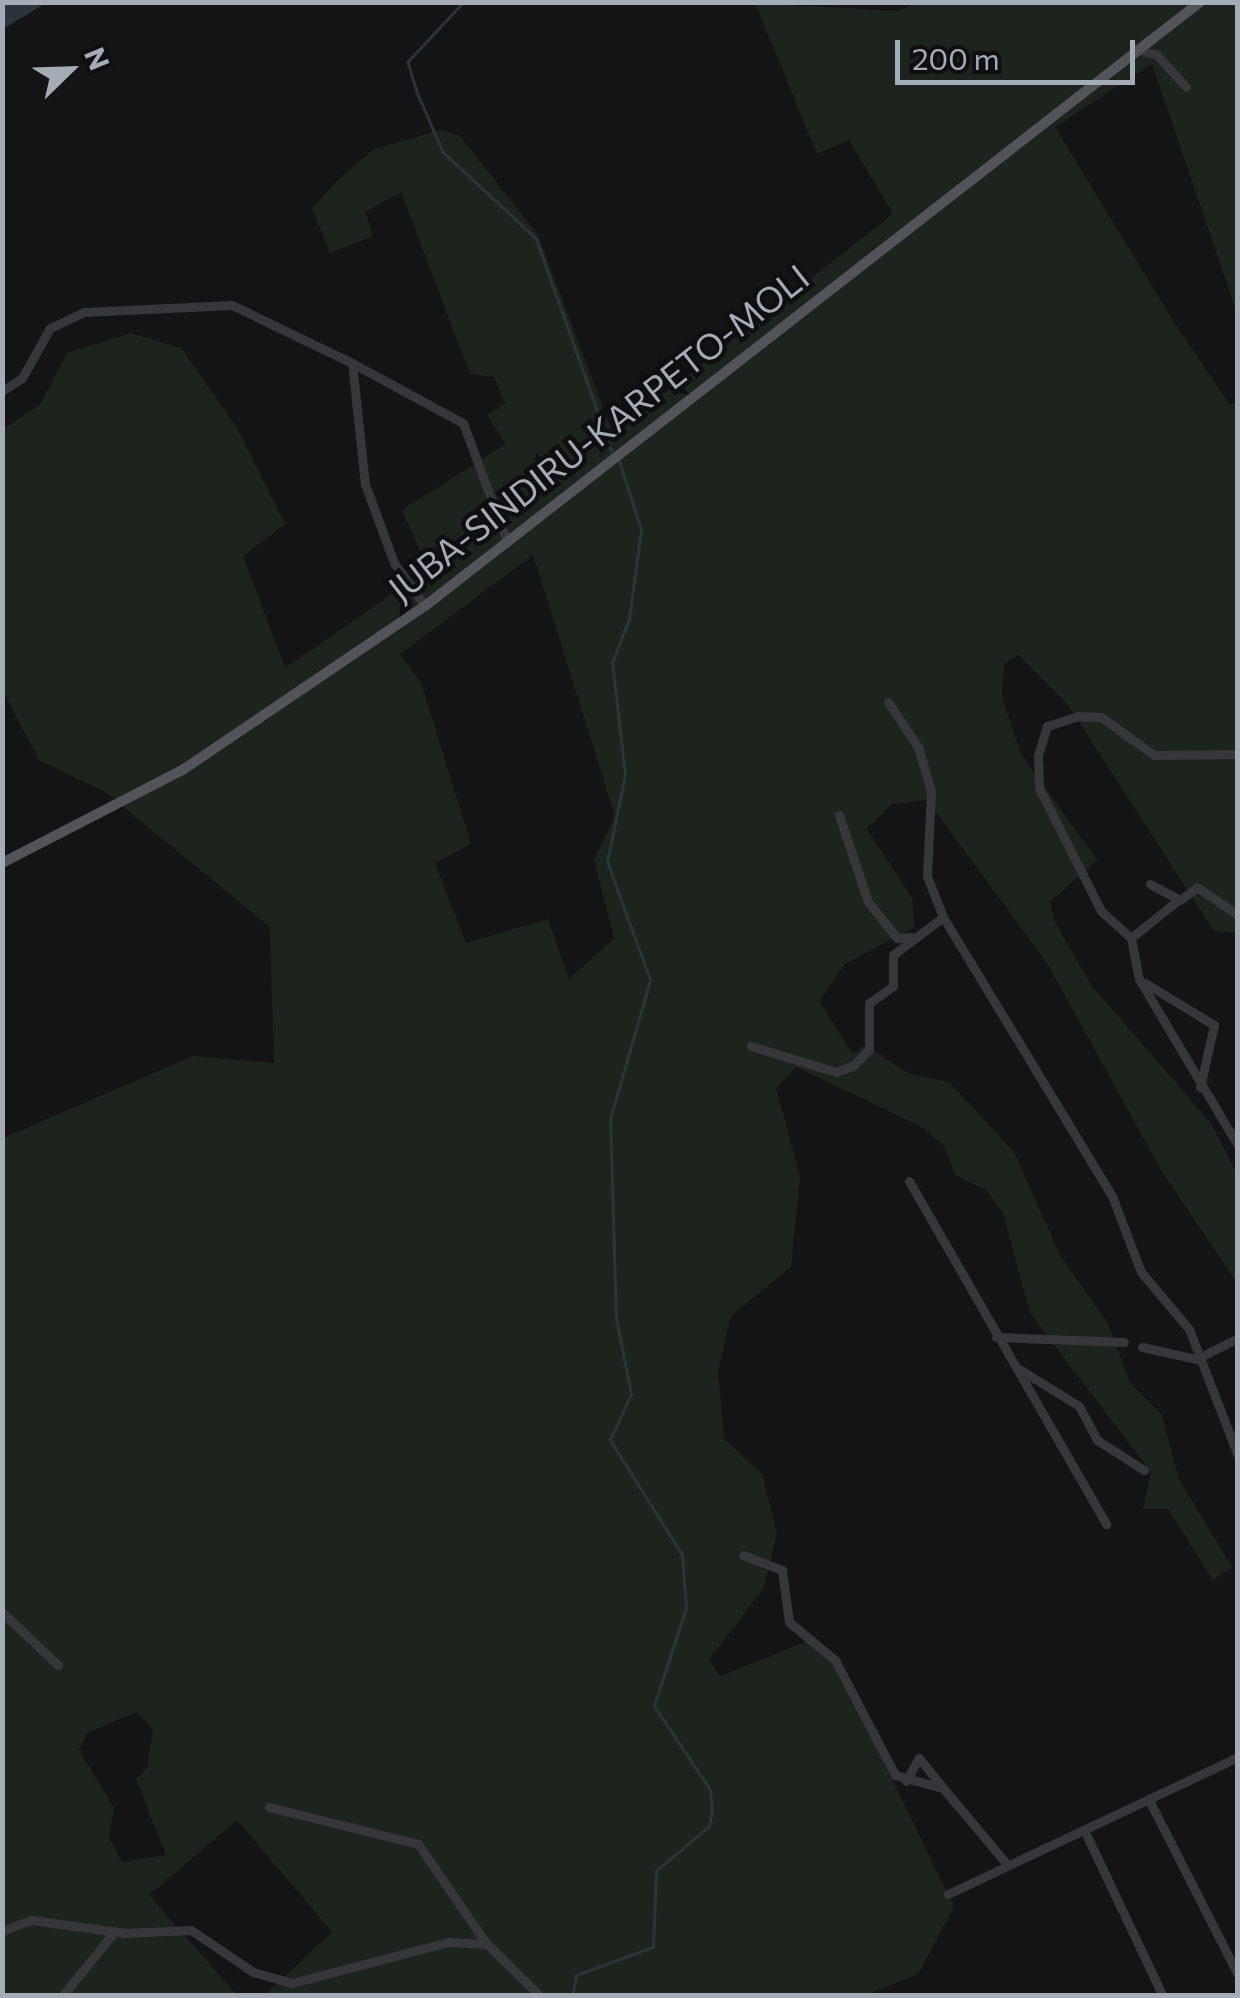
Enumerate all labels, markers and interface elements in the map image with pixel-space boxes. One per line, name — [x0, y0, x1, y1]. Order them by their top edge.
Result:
north arrow — [20, 20, 120, 120]
scale bar — [900, 20, 1140, 82]
text: 200 m — [912, 39, 1000, 76]
text: N — [78, 42, 117, 75]
street label: JUBA-SINDIRU-KARPETO-MOLI — [380, 255, 816, 609]

